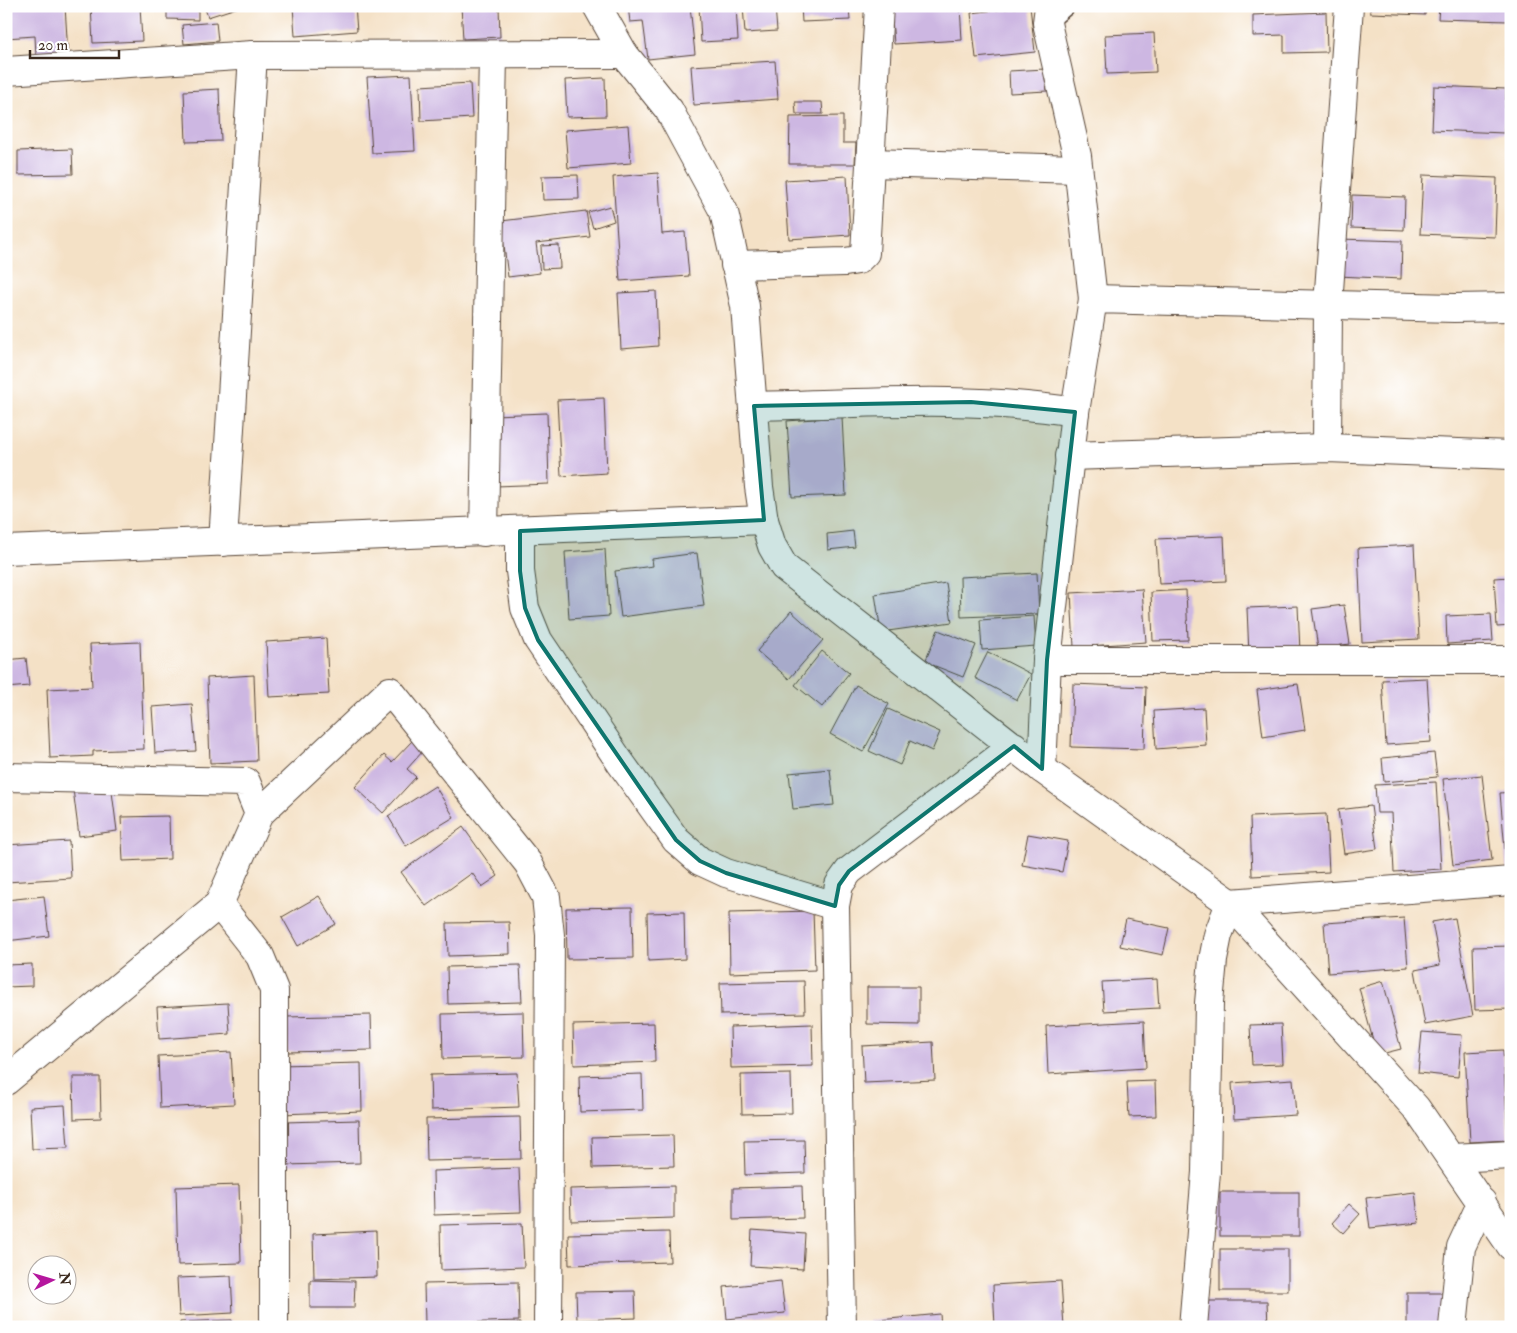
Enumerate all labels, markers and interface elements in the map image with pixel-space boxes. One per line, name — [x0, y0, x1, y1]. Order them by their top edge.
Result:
scale bar — [30, 28, 119, 60]
text: 20 m — [38, 36, 68, 55]
north arrow — [28, 1256, 78, 1306]
text: N — [55, 1271, 74, 1286]

